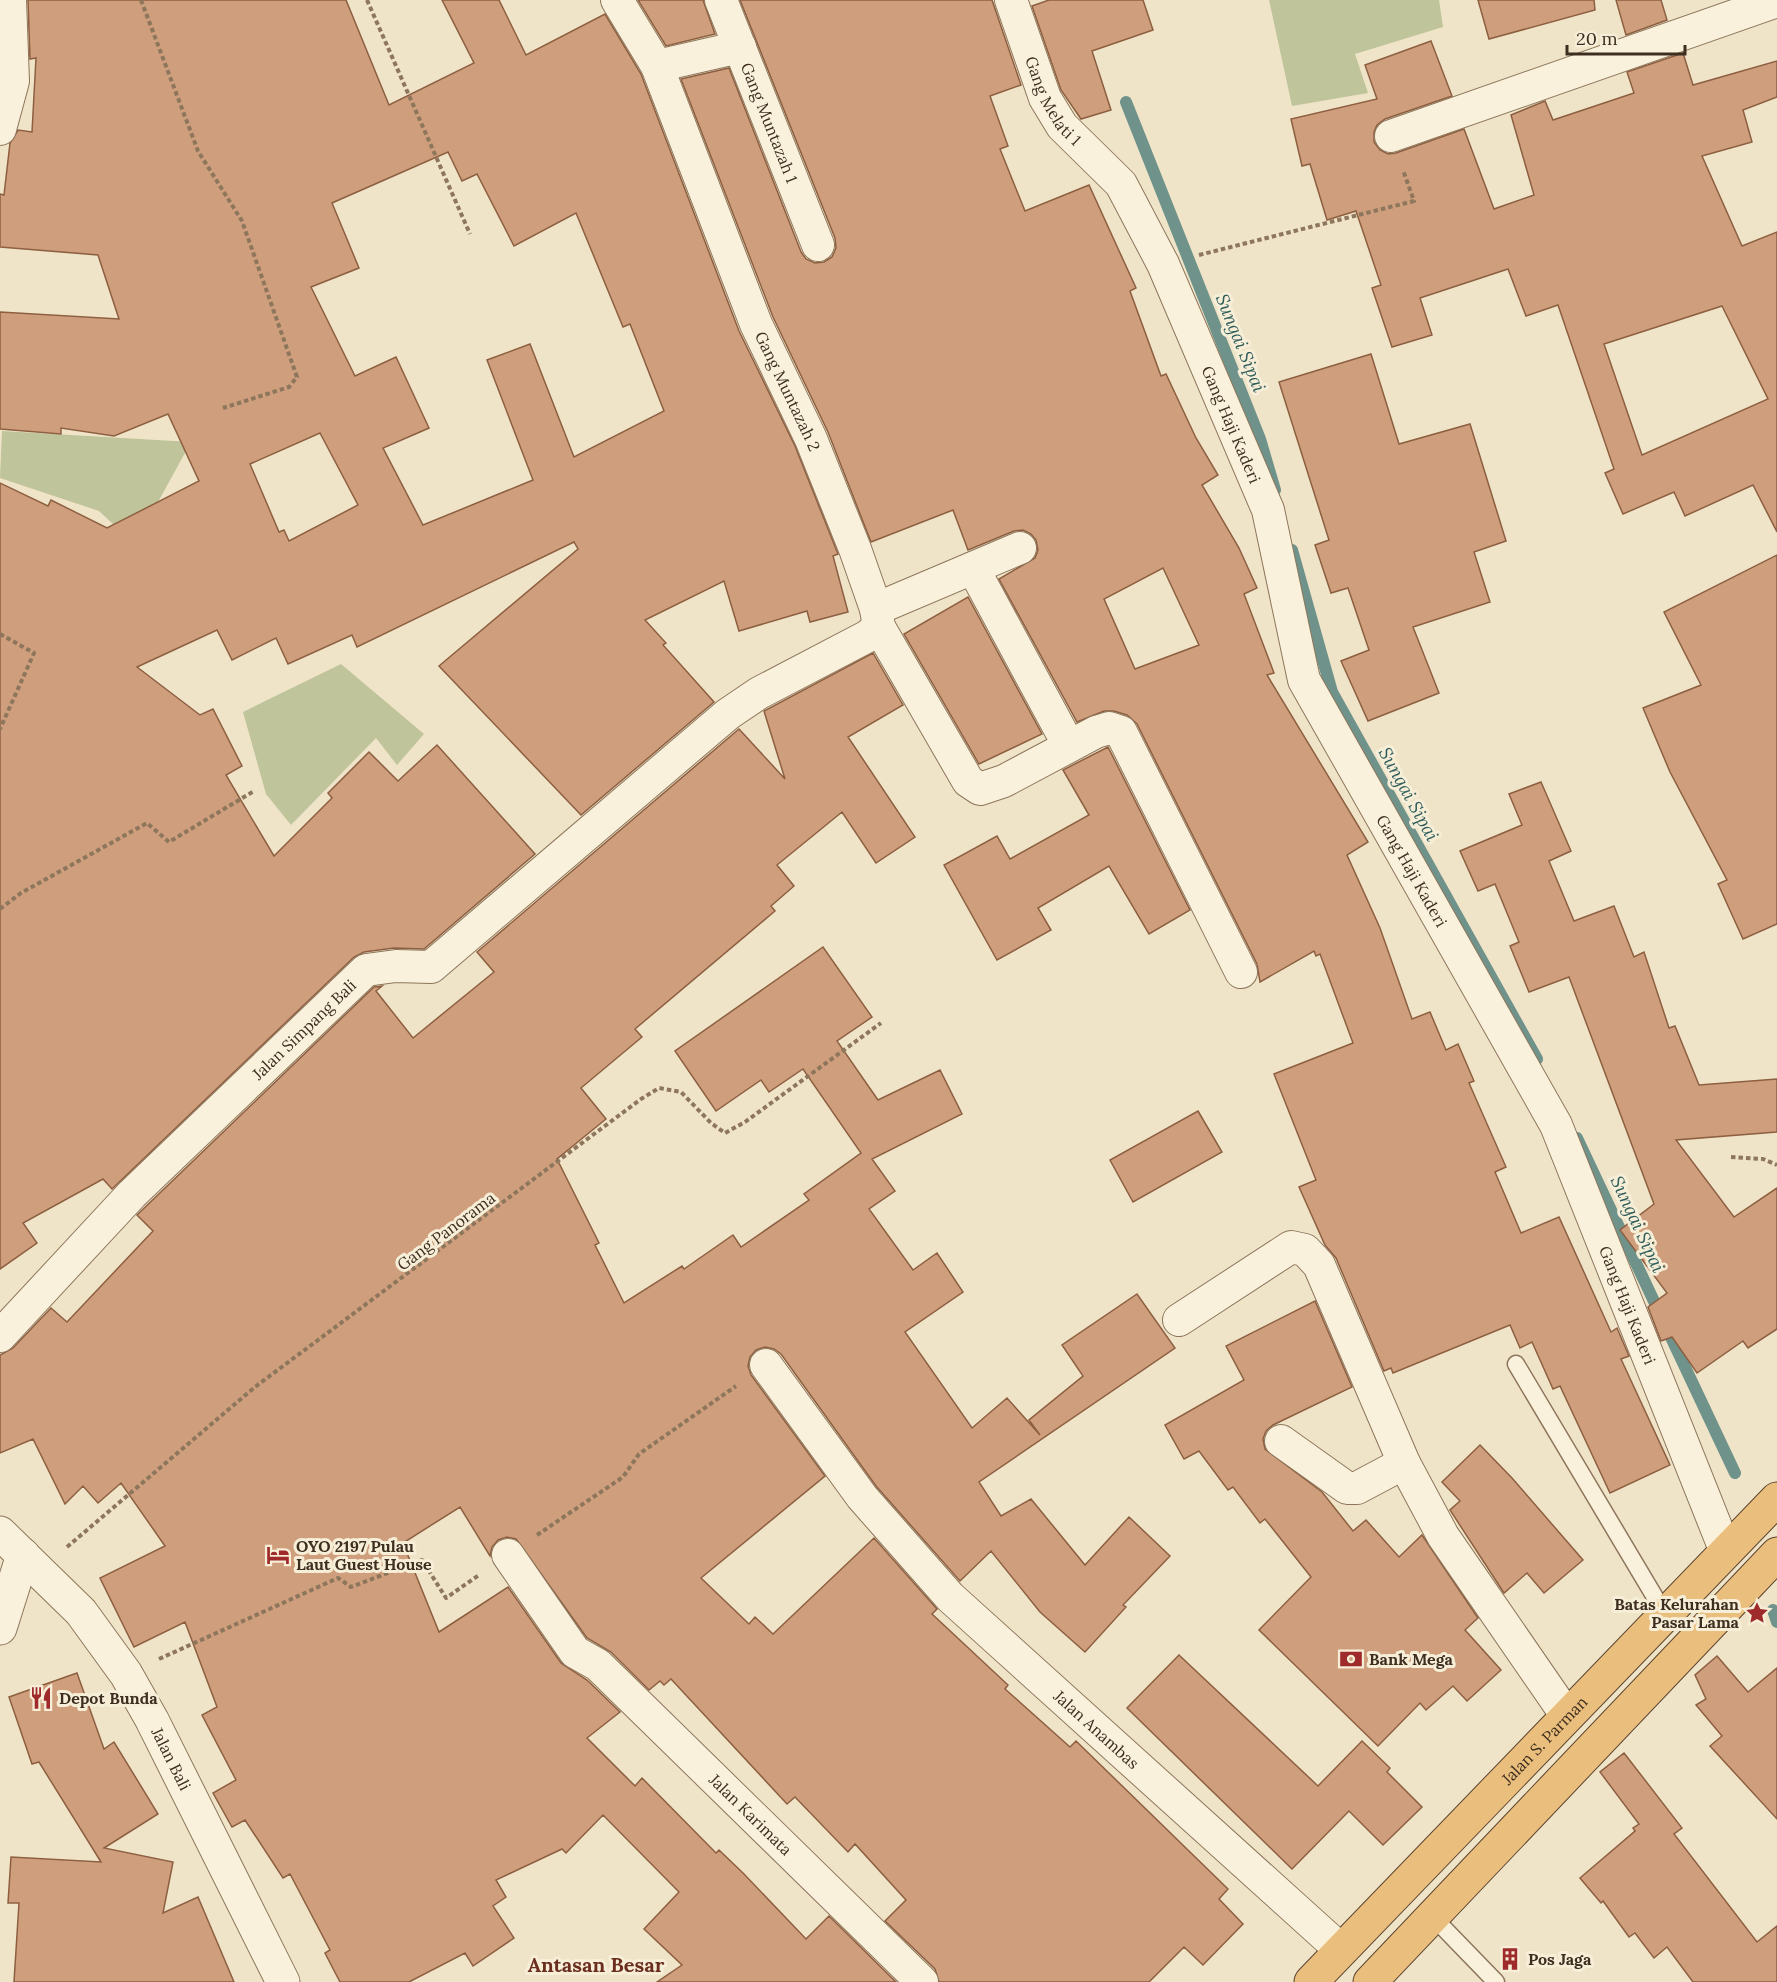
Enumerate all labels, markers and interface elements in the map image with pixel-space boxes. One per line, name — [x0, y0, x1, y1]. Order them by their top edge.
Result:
scale bar — [1567, 18, 1686, 56]
text: 20 m — [1576, 27, 1618, 50]
street label: Gang Melati 1 — [1021, 54, 1086, 150]
street label: Gang Muntazah 1 — [737, 60, 802, 186]
water label: Sungai Sipai — [1211, 291, 1271, 396]
street label: Gang Muntazah 2 — [751, 328, 825, 454]
street label: Gang Haji Kaderi — [1198, 363, 1265, 486]
water label: Sungai Sipai — [1374, 743, 1444, 845]
street label: Gang Haji Kaderi — [1372, 811, 1452, 930]
street label: Jalan Simpang Bali — [247, 975, 360, 1084]
water label: Sungai Sipai — [1606, 1172, 1670, 1276]
street label: Gang Panorama — [393, 1188, 499, 1274]
street label: Gang Haji Kaderi — [1595, 1243, 1660, 1367]
place label: OYO 2197 Pulau Laut Guest House — [296, 1536, 432, 1574]
hotel icon: OYO 2197 Pulau Laut Guest House — [265, 1542, 291, 1568]
place label: Batas Kelurahan Pasar Lama — [1614, 1594, 1740, 1632]
place icon: Batas Kelurahan Pasar Lama — [1744, 1600, 1770, 1626]
bank icon: Bank Mega — [1338, 1646, 1364, 1672]
place label: Bank Mega — [1369, 1649, 1453, 1669]
restaurant icon: Depot Bunda — [28, 1685, 54, 1711]
street label: Jalan Anambas — [1049, 1685, 1143, 1773]
place label: Depot Bunda — [59, 1688, 158, 1708]
street label: Jalan S. Parman — [1497, 1692, 1592, 1789]
street label: Jalan Bali — [147, 1723, 195, 1794]
street label: Jalan Karimata — [704, 1769, 796, 1859]
building icon: Pos Jaga — [1497, 1946, 1523, 1972]
place label: Pos Jaga — [1528, 1949, 1592, 1969]
district label: Antasan Besar — [528, 1952, 665, 1977]

